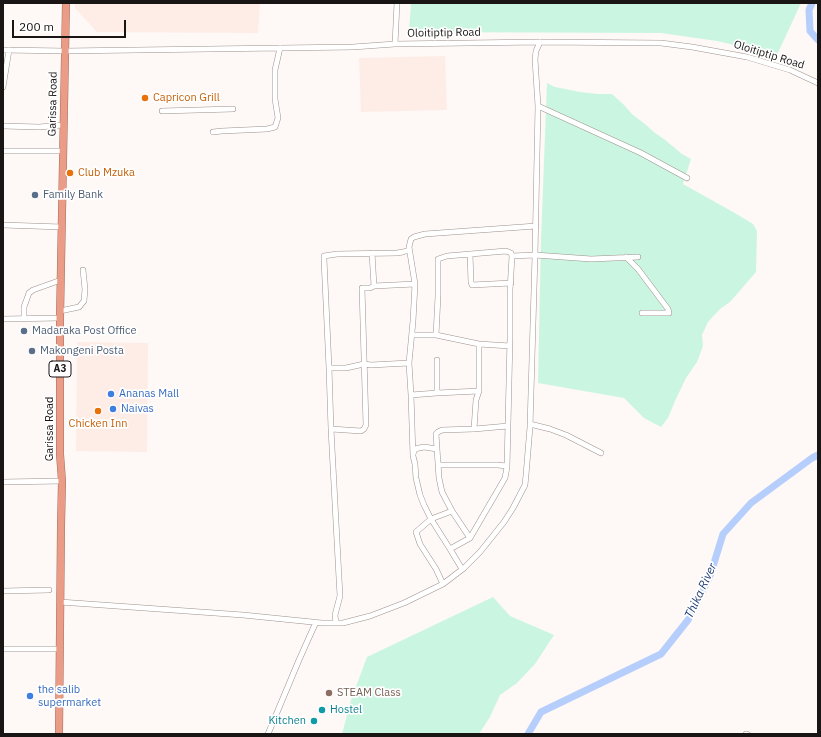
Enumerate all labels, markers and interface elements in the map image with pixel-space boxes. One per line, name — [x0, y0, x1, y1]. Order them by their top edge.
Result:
scale bar — [14, 12, 128, 38]
text: 200 m — [19, 19, 54, 34]
street label: Oloitiptip Road — [407, 26, 481, 40]
street label: Oloitiptip Road — [732, 38, 806, 72]
street label: Garissa Road — [46, 72, 60, 136]
place label: Capricon Grill — [153, 91, 220, 105]
marker: Capricon Grill — [140, 93, 150, 103]
place label: Club Mzuka — [78, 166, 135, 180]
marker: Club Mzuka — [65, 168, 75, 178]
place label: Family Bank — [43, 188, 103, 202]
marker: Family Bank — [30, 190, 40, 200]
place label: Madaraka Post Office — [32, 324, 137, 338]
marker: Madaraka Post Office — [19, 326, 29, 336]
place label: Makongeni Posta — [40, 344, 124, 358]
marker: Makongeni Posta — [27, 346, 37, 356]
road number: A3 — [49, 361, 71, 377]
place label: Ananas Mall — [119, 387, 179, 401]
marker: Ananas Mall — [106, 389, 116, 399]
street label: Garissa Road — [43, 397, 57, 461]
place label: Naivas — [121, 402, 154, 416]
marker: Naivas — [108, 404, 118, 414]
marker: Chicken Inn — [93, 406, 103, 416]
place label: Chicken Inn — [69, 417, 127, 431]
water label: Thika River — [682, 561, 720, 621]
place label: the salib supermarket — [38, 683, 101, 709]
place label: STEAM Class — [337, 686, 401, 700]
marker: STEAM Class — [324, 688, 334, 698]
marker: the salib supermarket — [25, 691, 35, 701]
place label: Hostel — [330, 703, 362, 717]
marker: Hostel — [317, 705, 327, 715]
place label: Kitchen — [268, 714, 306, 728]
marker: Kitchen — [309, 716, 319, 726]

